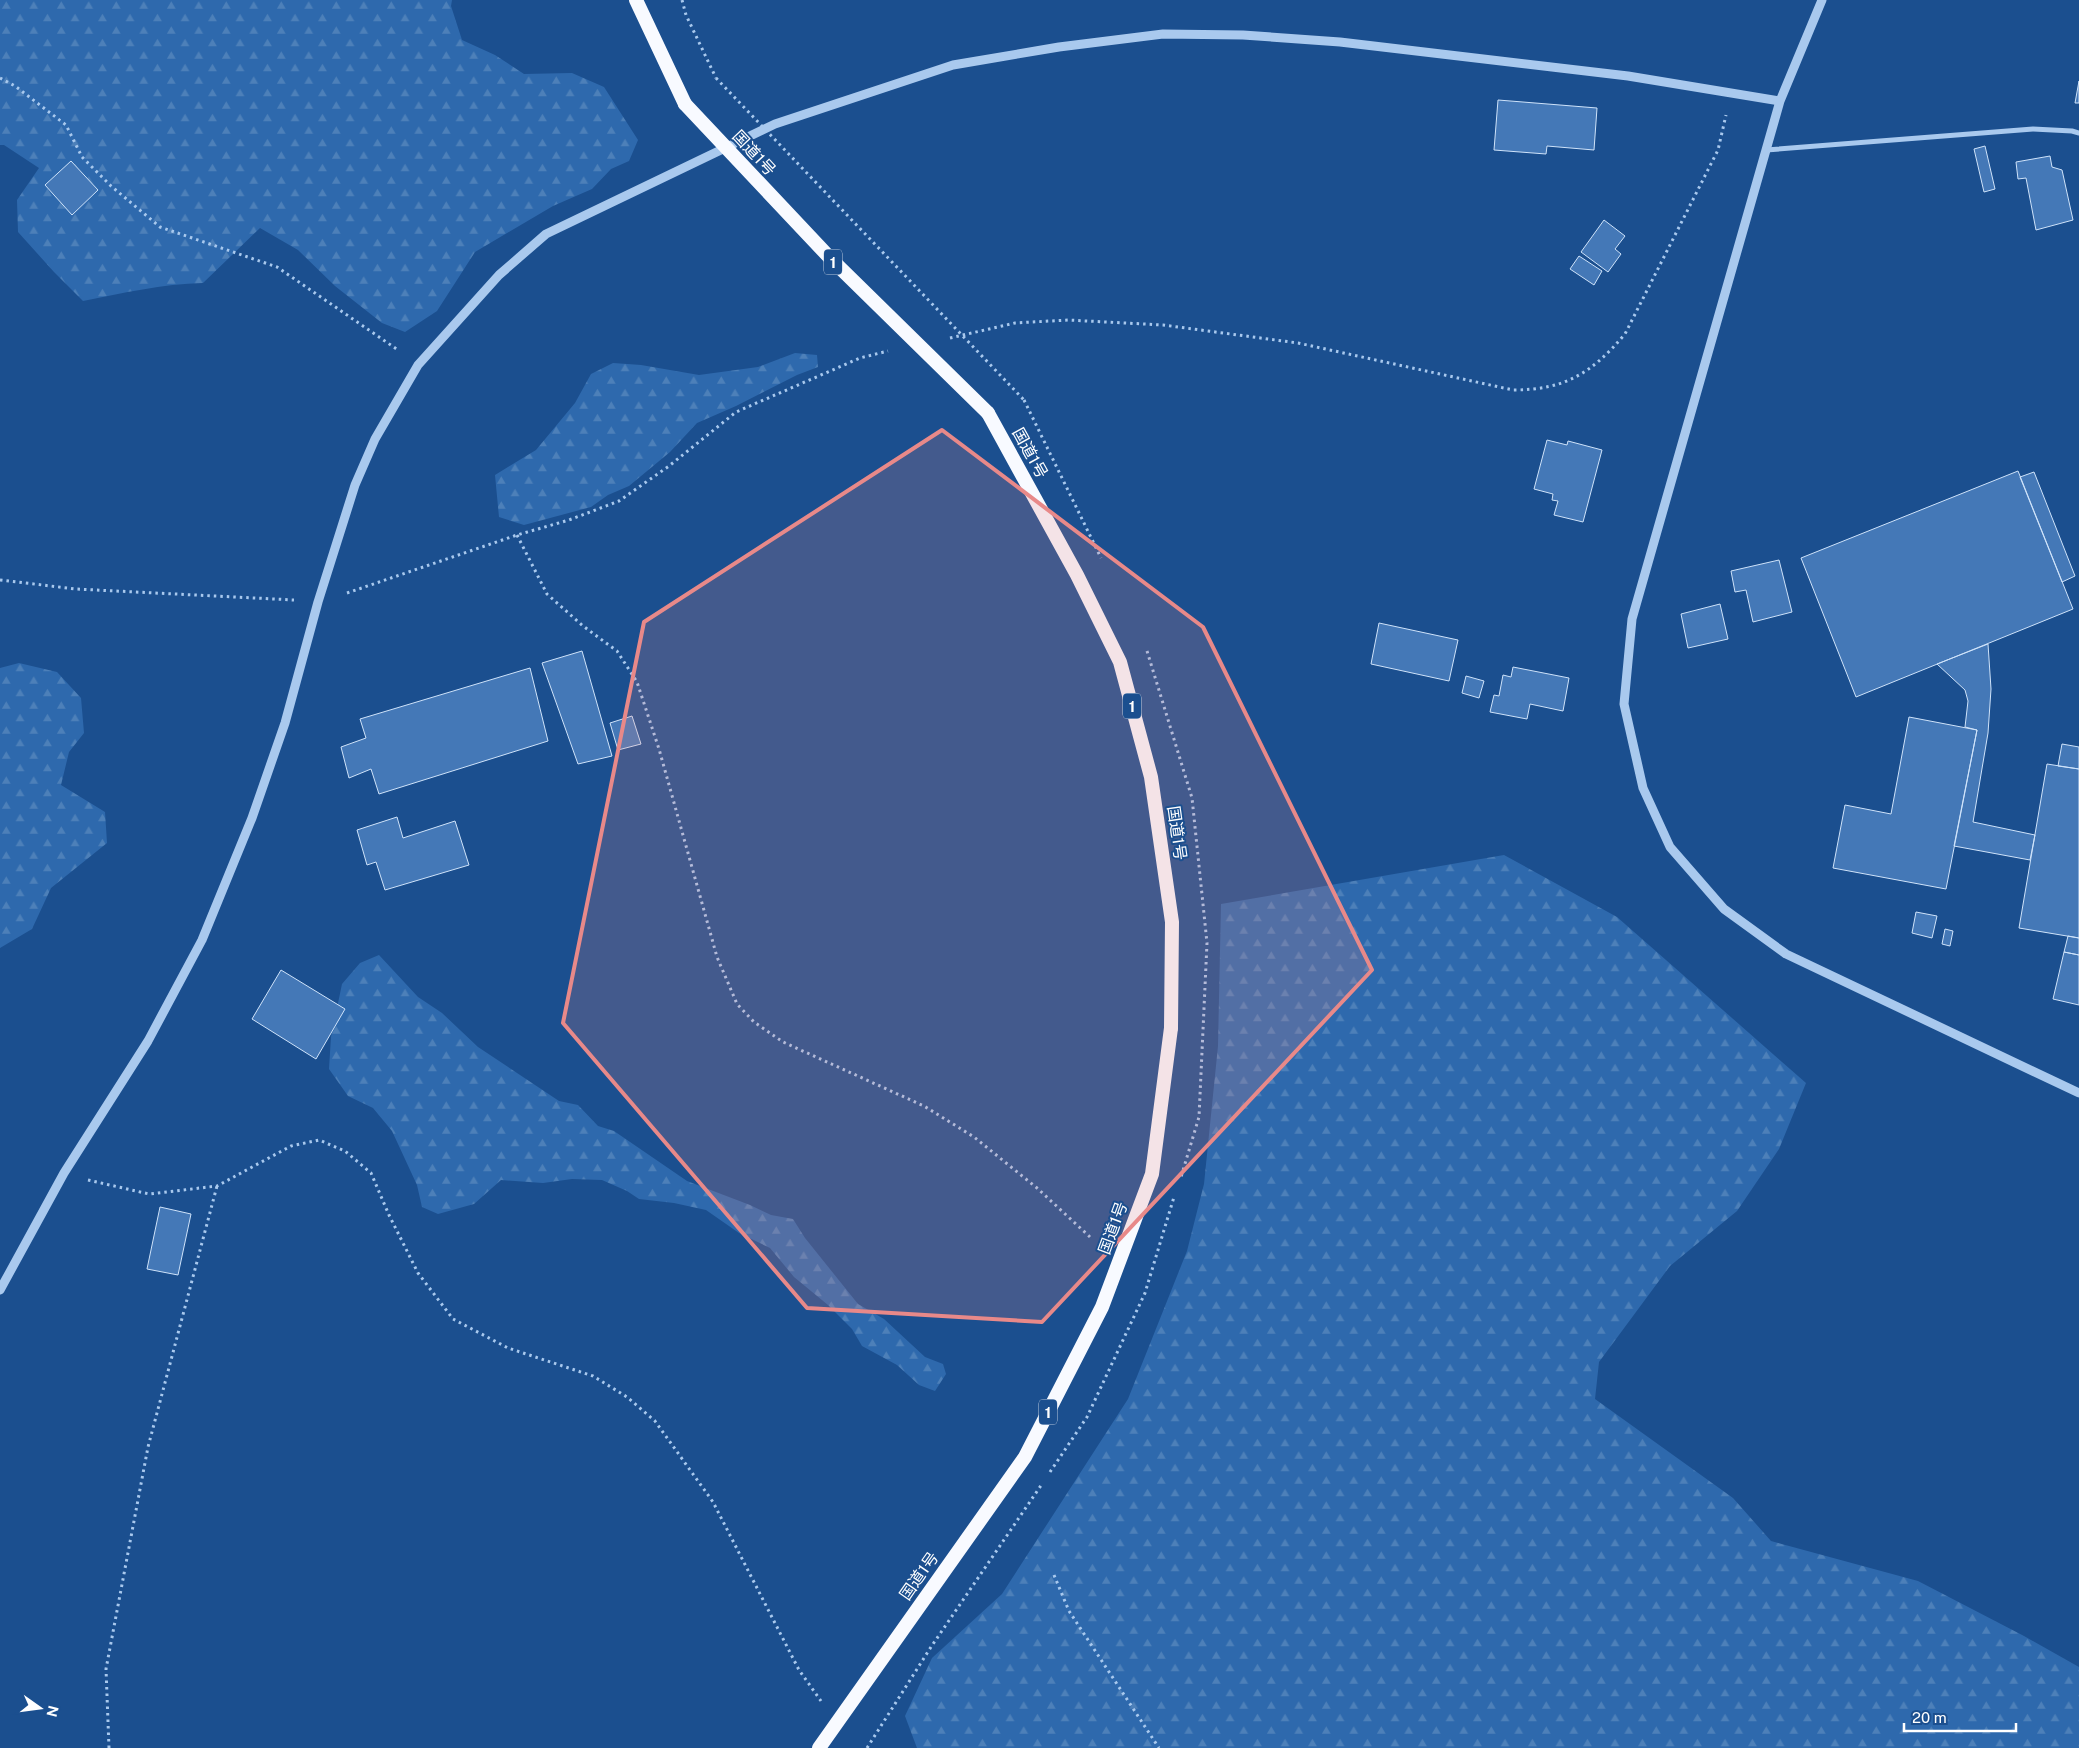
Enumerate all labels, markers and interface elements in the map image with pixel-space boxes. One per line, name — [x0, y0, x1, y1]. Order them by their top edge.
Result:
street label: 国道1号 — [728, 127, 780, 179]
road number: 1 — [824, 250, 842, 274]
street label: 国道1号 — [1008, 425, 1052, 481]
road number: 1 — [1123, 694, 1141, 718]
street label: 国道1号 — [1164, 805, 1190, 861]
street label: 国道1号 — [1095, 1199, 1131, 1257]
road number: 1 — [1039, 1400, 1057, 1424]
street label: 国道1号 — [896, 1548, 942, 1604]
north arrow — [15, 1683, 65, 1733]
scale bar — [1904, 1700, 2016, 1732]
text: N — [44, 1704, 62, 1718]
text: 20 m — [1912, 1709, 1947, 1726]

